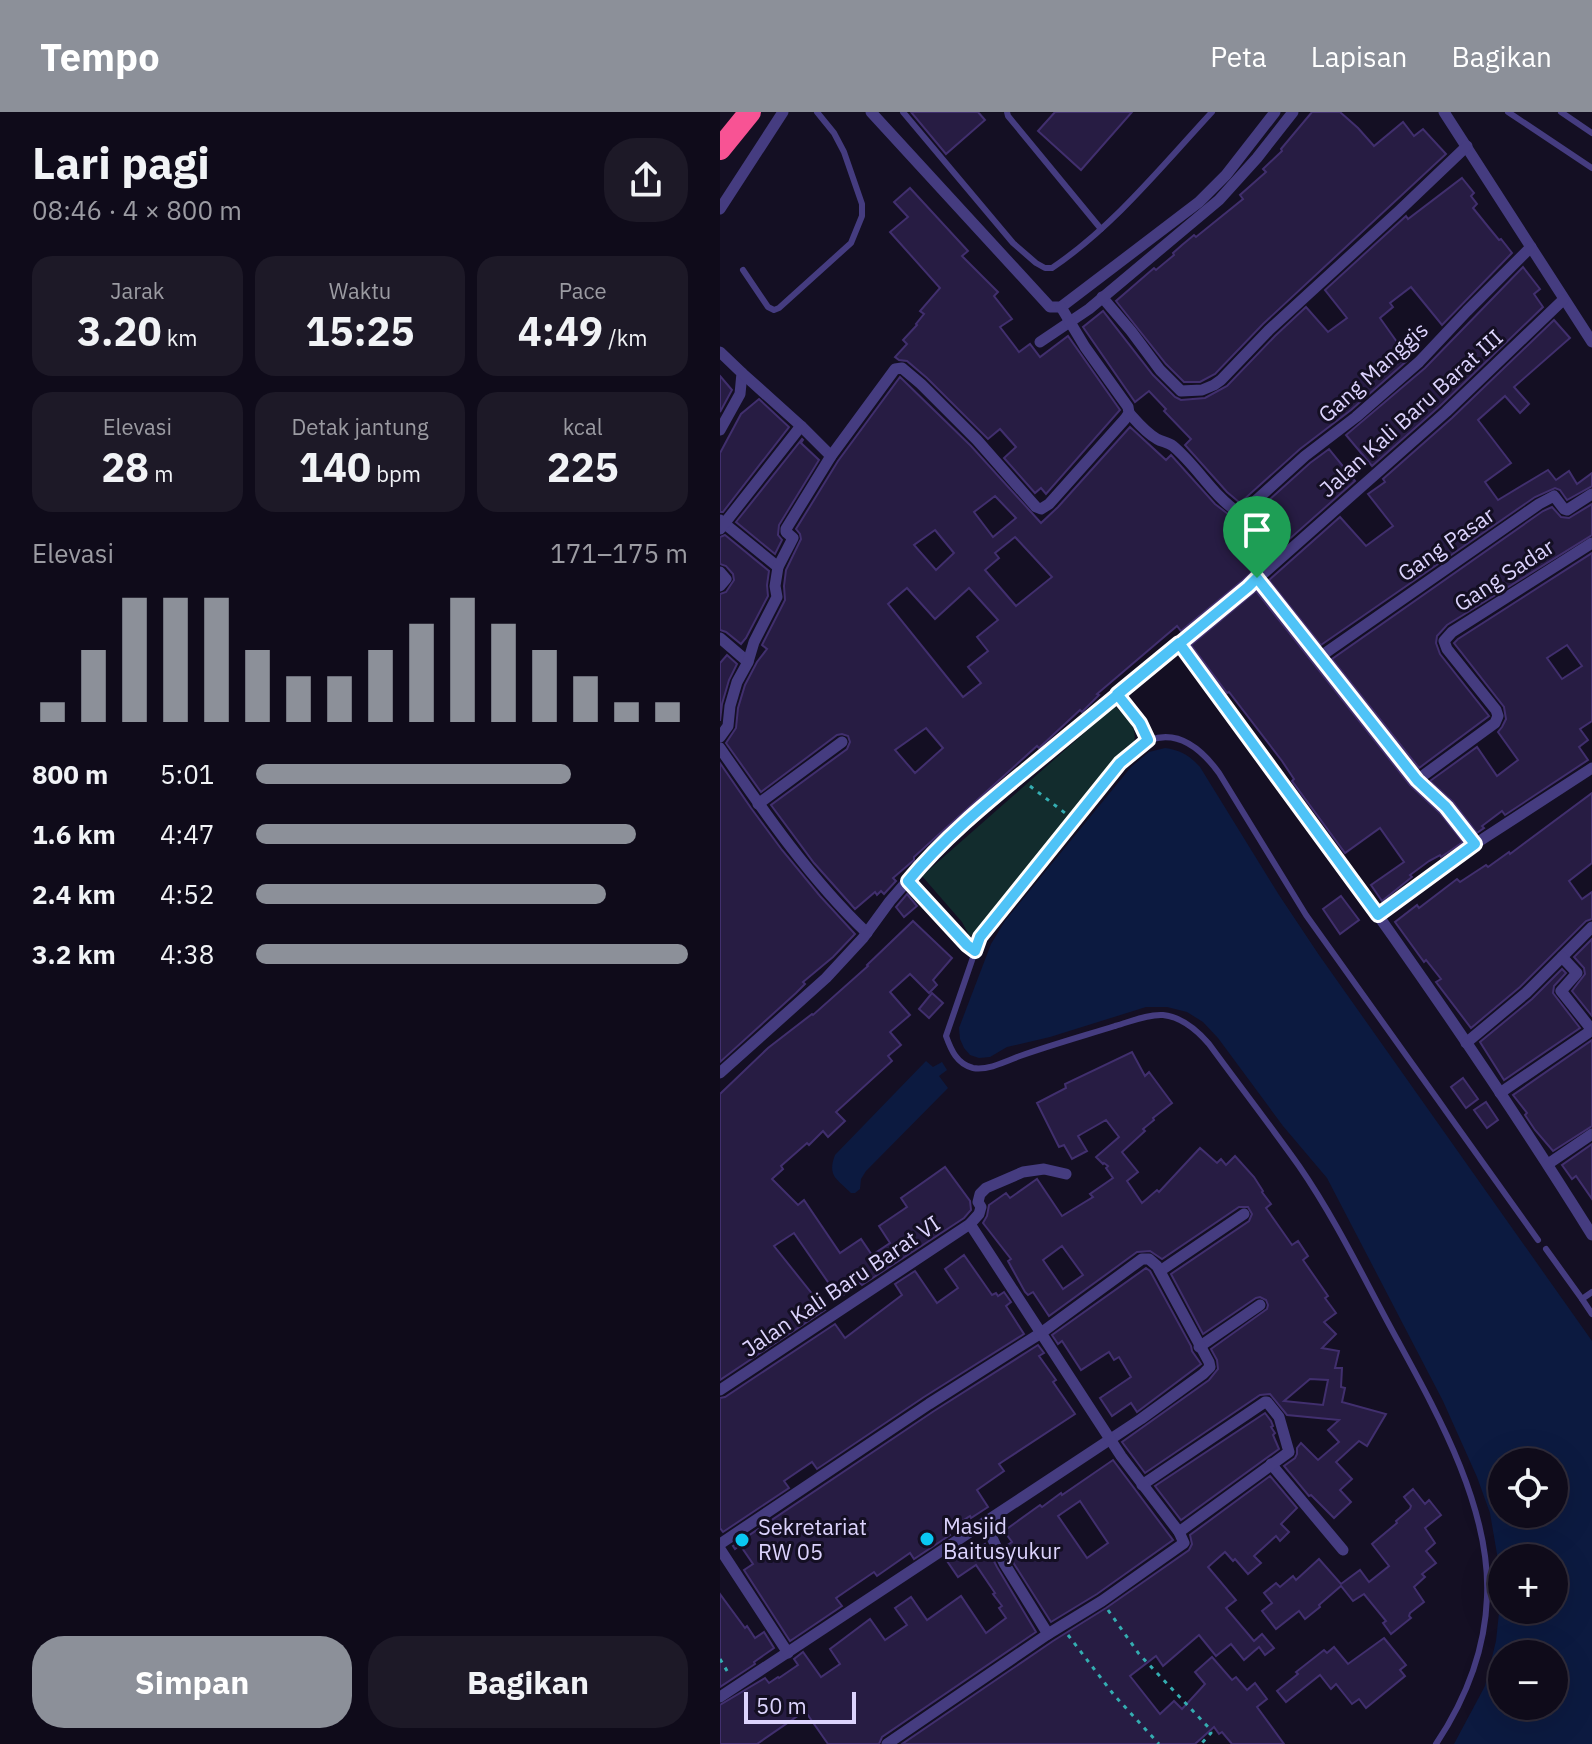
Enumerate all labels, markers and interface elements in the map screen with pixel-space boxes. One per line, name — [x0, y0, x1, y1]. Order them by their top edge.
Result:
text: Tempo — [40, 32, 160, 81]
text: Peta — [1210, 38, 1267, 75]
text: Lapisan — [1311, 38, 1408, 75]
text: Bagikan — [1452, 38, 1552, 75]
text: Lari pagi — [32, 134, 210, 191]
button: share — [604, 138, 688, 222]
text: 08:46 · 4 × 800 m — [32, 193, 242, 227]
text: Jarak — [110, 276, 164, 305]
text: Waktu — [329, 276, 391, 305]
text: Pace — [559, 276, 607, 305]
text: 3.20 — [77, 305, 162, 357]
text: 15:25 — [305, 305, 415, 357]
text: 4:49 — [518, 305, 603, 357]
street label: Gang Manggis — [1312, 315, 1434, 429]
street label: Jalan Kali Baru Barat III — [1313, 322, 1509, 503]
text: km — [162, 323, 198, 352]
text: /km — [603, 323, 647, 352]
text: Elevasi — [103, 412, 172, 441]
text: Detak jantung — [291, 412, 429, 441]
text: kcal — [563, 412, 603, 441]
text: 28 — [101, 441, 149, 493]
text: 140 — [299, 441, 371, 493]
text: 225 — [547, 441, 619, 493]
text: m — [149, 459, 174, 488]
text: bpm — [371, 459, 421, 488]
pin — [1223, 496, 1291, 578]
street label: Gang Pasar — [1392, 500, 1500, 588]
icon: arrive — [1235, 508, 1279, 552]
street label: Gang Sadar — [1448, 532, 1559, 618]
text: Elevasi — [32, 536, 114, 570]
text: 171–175 m — [550, 536, 688, 570]
text: 800 m — [32, 757, 108, 791]
text: 5:01 — [160, 757, 214, 791]
text: 1.6 km — [32, 817, 116, 851]
text: 4:47 — [160, 817, 214, 851]
text: 2.4 km — [32, 877, 116, 911]
text: 4:52 — [160, 877, 214, 911]
text: 3.2 km — [32, 937, 116, 971]
text: 4:38 — [160, 937, 214, 971]
street label: Jalan Kali Baru Barat VI — [736, 1208, 946, 1363]
map controls — [1488, 1448, 1568, 1720]
button: locate — [1488, 1448, 1568, 1528]
place label: Masjid Baitusyukur — [943, 1511, 1061, 1565]
place label: Sekretariat RW 05 — [758, 1512, 867, 1566]
marker: Masjid Baitusyukur — [918, 1530, 936, 1548]
marker: Sekretariat RW 05 — [733, 1531, 751, 1549]
button: + — [1488, 1544, 1568, 1624]
button: Simpan — [32, 1636, 352, 1728]
button: Bagikan — [368, 1636, 688, 1728]
button: − — [1488, 1640, 1568, 1720]
scale bar — [744, 1688, 856, 1724]
text: 50 m — [756, 1691, 807, 1720]

